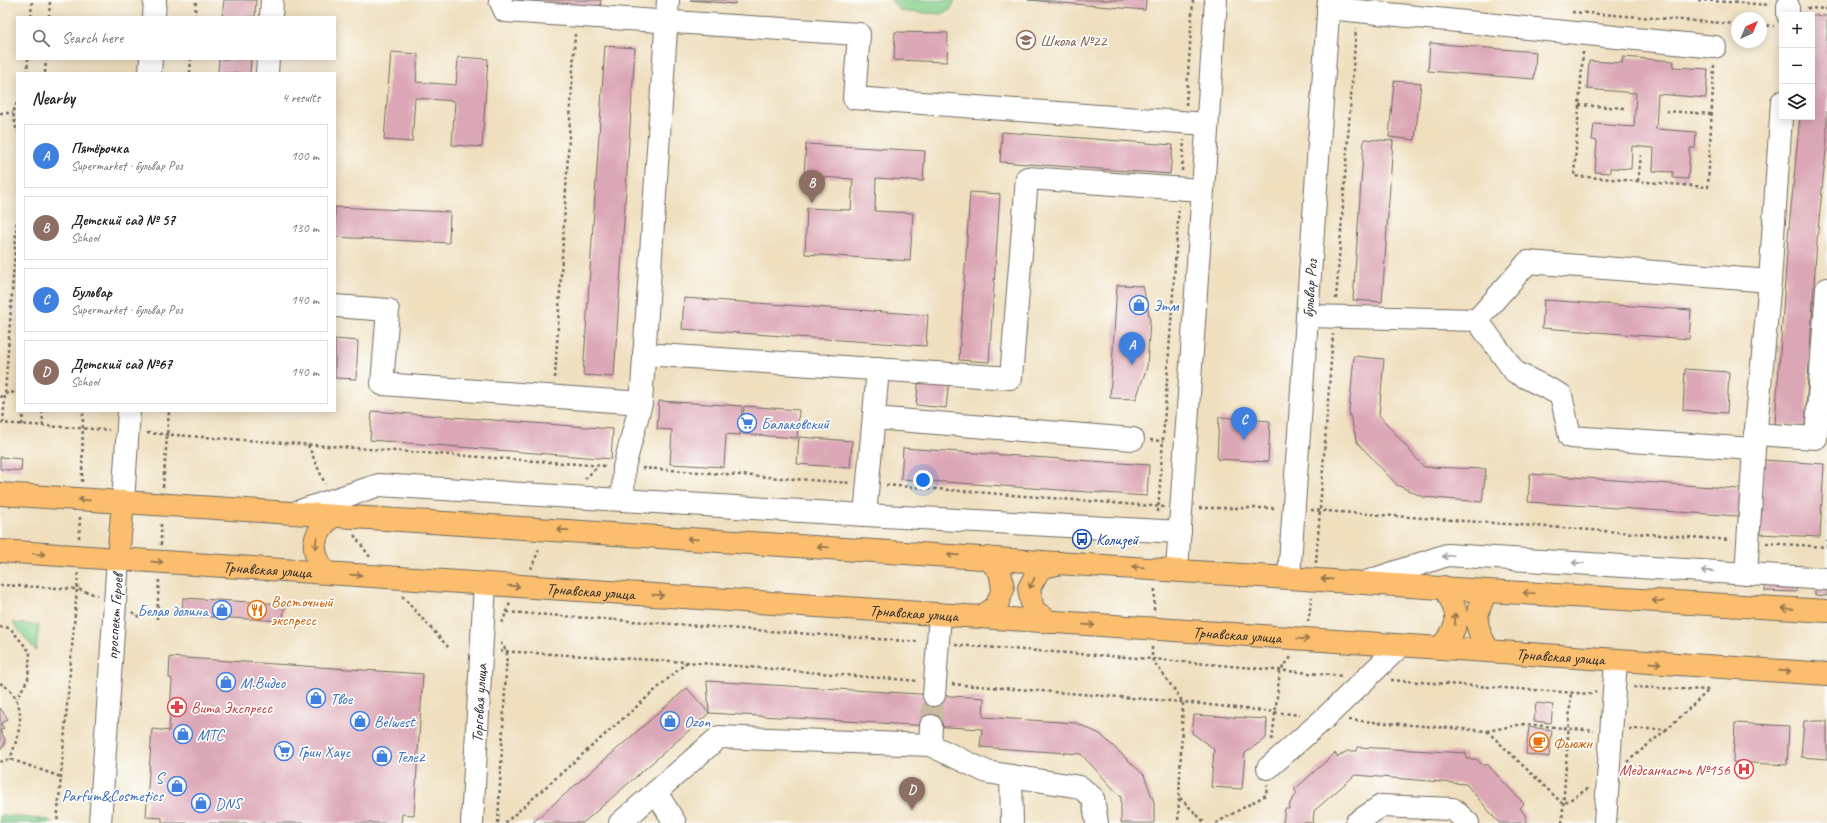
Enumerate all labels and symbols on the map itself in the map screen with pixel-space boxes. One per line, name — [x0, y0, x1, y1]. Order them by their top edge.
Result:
north arrow — [1731, 12, 1767, 48]
school or university icon: Школа №22 — [1015, 29, 1037, 51]
place label: Школа №22 — [1040, 31, 1109, 51]
pin: B — [799, 170, 825, 203]
street label: бульвар Роз — [1298, 257, 1322, 319]
shop icon: Этм — [1128, 294, 1150, 316]
place label: Этм — [1153, 296, 1180, 316]
pin: A — [1119, 332, 1145, 365]
pin: C — [1231, 407, 1257, 440]
supermarket icon: Балаковский — [736, 412, 758, 434]
place label: Балаковский — [761, 414, 831, 434]
your location — [913, 470, 933, 490]
one-way arrow — [78, 496, 91, 503]
one-way arrow — [557, 527, 570, 534]
bus stop icon: Колизей — [1071, 528, 1093, 550]
place label: Колизей — [1096, 530, 1139, 550]
one-way arrow — [687, 535, 700, 542]
one-way arrow — [312, 536, 320, 549]
one-way arrow — [817, 544, 830, 551]
one-way arrow — [32, 550, 45, 557]
one-way arrow — [947, 552, 960, 559]
one-way arrow — [1442, 552, 1455, 560]
street label: Трнавская улица — [222, 557, 314, 583]
one-way arrow — [150, 558, 163, 565]
one-way arrow — [1572, 559, 1585, 566]
one-way arrow — [1132, 564, 1145, 571]
one-way arrow — [1701, 568, 1714, 575]
street label: проспект Героев — [102, 570, 128, 660]
one-way arrow — [349, 571, 362, 578]
one-way arrow — [1321, 576, 1334, 583]
one-way arrow — [1028, 577, 1035, 589]
street label: Трнавская улица — [546, 579, 637, 605]
one-way arrow — [507, 582, 520, 589]
one-way arrow — [1523, 590, 1536, 597]
place label: Восточный экспресс — [271, 592, 334, 630]
one-way arrow — [651, 592, 664, 599]
one-way arrow — [1652, 597, 1665, 605]
shop icon: Белая долина — [211, 599, 233, 621]
restaurant icon: Восточный экспресс — [246, 599, 268, 621]
place label: Белая долина — [138, 601, 209, 621]
street label: Трнавская улица — [869, 601, 960, 627]
one-way arrow — [1782, 605, 1795, 612]
one-way arrow — [1451, 612, 1459, 625]
one-way arrow — [1082, 621, 1095, 628]
street label: Трнавская улица — [1192, 622, 1283, 648]
one-way arrow — [1296, 635, 1309, 642]
street label: Трнавская улица — [1516, 644, 1607, 670]
one-way arrow — [1648, 659, 1661, 666]
street label: Торговая улица — [467, 662, 492, 743]
one-way arrow — [1778, 668, 1791, 675]
shop icon: М.Видео — [215, 671, 237, 693]
place label: М.Видео — [240, 673, 286, 693]
shop icon: Твое — [305, 687, 327, 709]
place label: Твое — [330, 689, 354, 709]
pharmacy icon: Вита Экспресс — [166, 696, 188, 718]
place label: Вита Экспресс — [191, 698, 274, 718]
shop icon: Belwest — [349, 710, 371, 732]
shop icon: Ozon — [659, 710, 681, 732]
place label: Belwest — [374, 712, 416, 732]
place label: Ozon — [684, 712, 711, 732]
shop icon: МТС — [172, 723, 194, 745]
place label: МТС — [197, 725, 226, 745]
cafe icon: Фьюжн — [1528, 731, 1550, 753]
place label: Фьюжн — [1553, 733, 1593, 753]
supermarket icon: Грин Хаус — [273, 740, 295, 762]
place label: Грин Хаус — [298, 742, 351, 762]
shop icon: Теле2 — [371, 745, 393, 767]
place label: Теле2 — [396, 747, 426, 767]
hospital icon: Медсанчасть №156 — [1733, 758, 1755, 780]
place label: Медсанчасть №156 — [1619, 760, 1731, 780]
place label: S Parfum&Cosmetics — [62, 768, 166, 806]
shop icon: S Parfum&Cosmetics — [166, 775, 188, 797]
pin: D — [899, 777, 925, 810]
shop icon: DNS — [190, 792, 212, 814]
place label: DNS — [215, 794, 243, 814]

